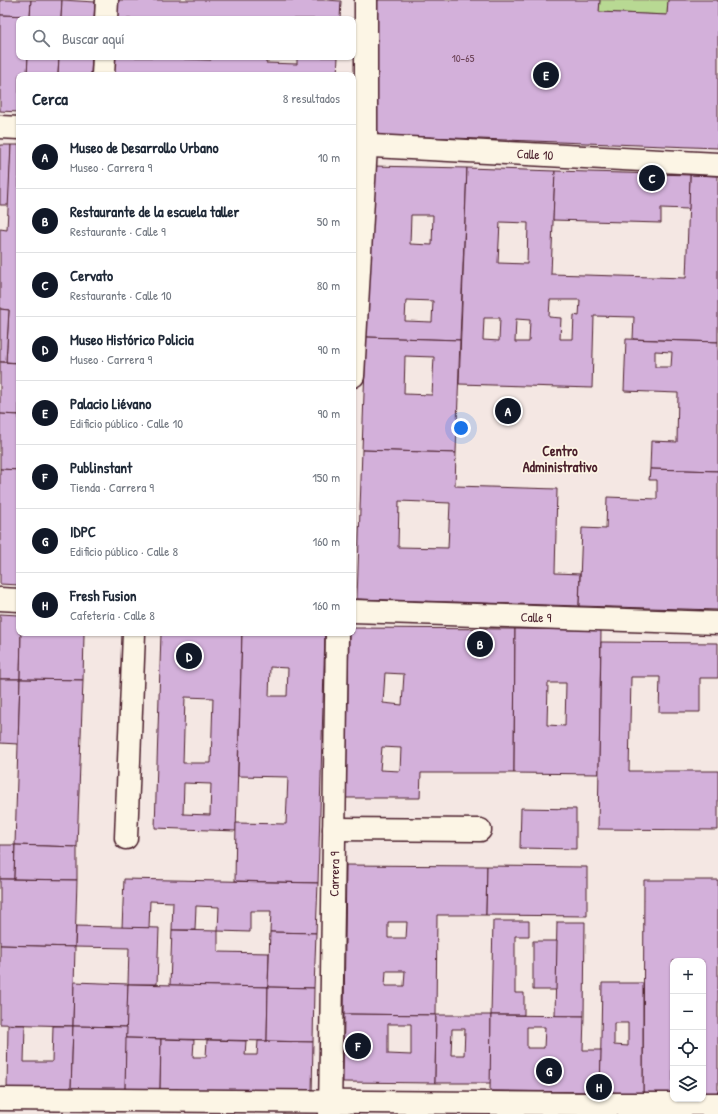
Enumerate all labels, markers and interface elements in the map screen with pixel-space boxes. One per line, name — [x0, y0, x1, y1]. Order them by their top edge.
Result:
search box — [16, 16, 356, 60]
icon: search — [30, 27, 52, 49]
text: Buscar aquí — [62, 28, 125, 49]
house number: 10–65 — [452, 51, 475, 65]
pin: E — [533, 60, 559, 90]
text: Cerca — [32, 87, 68, 110]
text: 8 resultados — [283, 89, 340, 107]
text: Museo de Desarrollo Urbano — [70, 137, 219, 158]
street label: Calle 10 — [516, 144, 554, 164]
text: A — [42, 148, 48, 166]
text: 10 m — [318, 148, 340, 166]
text: Museo · Carrera 9 — [70, 158, 152, 176]
pin: C — [639, 163, 665, 193]
text: Restaurante de la escuela taller — [70, 201, 239, 222]
text: B — [42, 212, 48, 230]
text: 50 m — [317, 212, 340, 230]
text: Restaurante · Calle 9 — [70, 222, 166, 240]
text: Cervato — [70, 265, 113, 286]
text: C — [41, 276, 49, 294]
text: 80 m — [317, 276, 340, 294]
text: Restaurante · Calle 10 — [70, 286, 172, 304]
text: Museo Histórico Policia — [70, 329, 194, 350]
text: D — [42, 340, 48, 358]
text: 90 m — [318, 340, 340, 358]
text: Museo · Carrera 9 — [70, 350, 152, 368]
text: Palacio Liévano — [70, 393, 151, 414]
pin: A — [495, 396, 521, 426]
text: E — [42, 404, 48, 422]
text: 90 m — [318, 404, 340, 422]
text: Edificio público · Calle 10 — [70, 414, 183, 432]
your location — [451, 418, 471, 438]
district label: Centro Administrativo — [523, 441, 598, 476]
text: Publinstant — [70, 457, 132, 478]
text: F — [43, 468, 47, 486]
text: 150 m — [312, 468, 340, 486]
text: Tienda · Carrera 9 — [70, 478, 154, 496]
text: IDPC — [70, 521, 96, 542]
text: G — [42, 532, 48, 550]
text: 160 m — [312, 532, 340, 550]
text: Edificio público · Calle 8 — [70, 542, 178, 560]
text: Fresh Fusion — [70, 585, 136, 606]
text: H — [42, 596, 48, 614]
text: 160 m — [312, 596, 340, 614]
text: Cafetería · Calle 8 — [70, 606, 155, 624]
street label: Calle 9 — [520, 607, 552, 627]
pin: B — [467, 629, 493, 659]
pin: D — [176, 641, 202, 671]
street label: Carrera 9 — [325, 851, 343, 897]
map controls — [670, 958, 706, 1102]
button: + — [670, 958, 706, 994]
button: − — [670, 994, 706, 1030]
button: locate — [670, 1030, 706, 1066]
pin: F — [345, 1031, 371, 1061]
pin: G — [536, 1056, 562, 1086]
button: layers — [670, 1066, 706, 1102]
pin: H — [586, 1072, 612, 1102]

